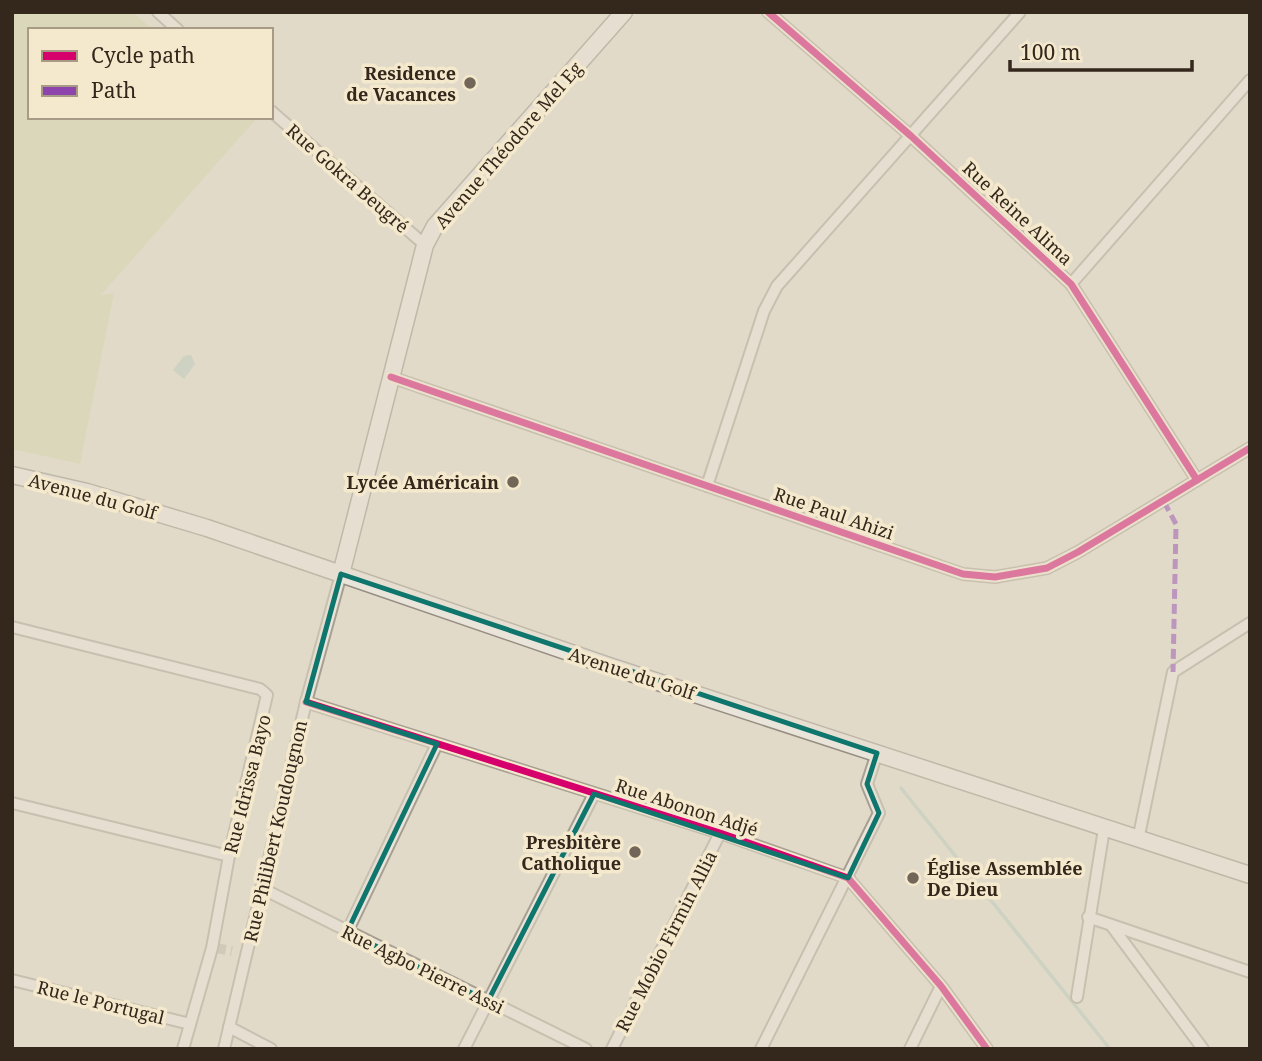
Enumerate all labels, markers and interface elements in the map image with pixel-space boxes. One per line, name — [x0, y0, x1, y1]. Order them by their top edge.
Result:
legend — [28, 28, 273, 119]
scale bar — [1010, 28, 1192, 72]
text: 100 m — [1020, 38, 1081, 66]
text: Cycle path — [91, 41, 195, 69]
street label: Avenue Théodore Mel Eg — [429, 56, 587, 233]
place label: Residence de Vacances — [346, 61, 456, 106]
marker: Residence de Vacances — [462, 75, 478, 91]
text: Path — [91, 76, 136, 104]
street label: Rue Gokra Beugré — [282, 118, 414, 238]
street label: Rue Reine Alima — [958, 156, 1078, 270]
street label: Avenue du Golf — [26, 467, 161, 525]
place label: Lycée Américain — [347, 470, 499, 494]
marker: Lycée Américain — [505, 474, 521, 490]
street label: Rue Paul Ahizi — [771, 481, 897, 545]
street label: Avenue du Golf — [566, 641, 700, 705]
street label: Rue Idrissa Bayo — [218, 712, 276, 856]
street label: Rue Philibert Koudougnon — [238, 717, 312, 944]
street label: Rue Abonon Adjé — [613, 773, 761, 841]
place label: Presbitère Catholique — [521, 830, 621, 875]
marker: Presbitère Catholique — [627, 844, 643, 860]
street label: Rue Mobio Firmin Allia — [610, 846, 722, 1036]
place label: Église Assemblée De Dieu — [927, 856, 1083, 901]
marker: Église Assemblée De Dieu — [905, 870, 921, 886]
street label: Rue Agbo Pierre Assi — [338, 919, 508, 1019]
street label: Rue le Portugal — [35, 975, 168, 1030]

